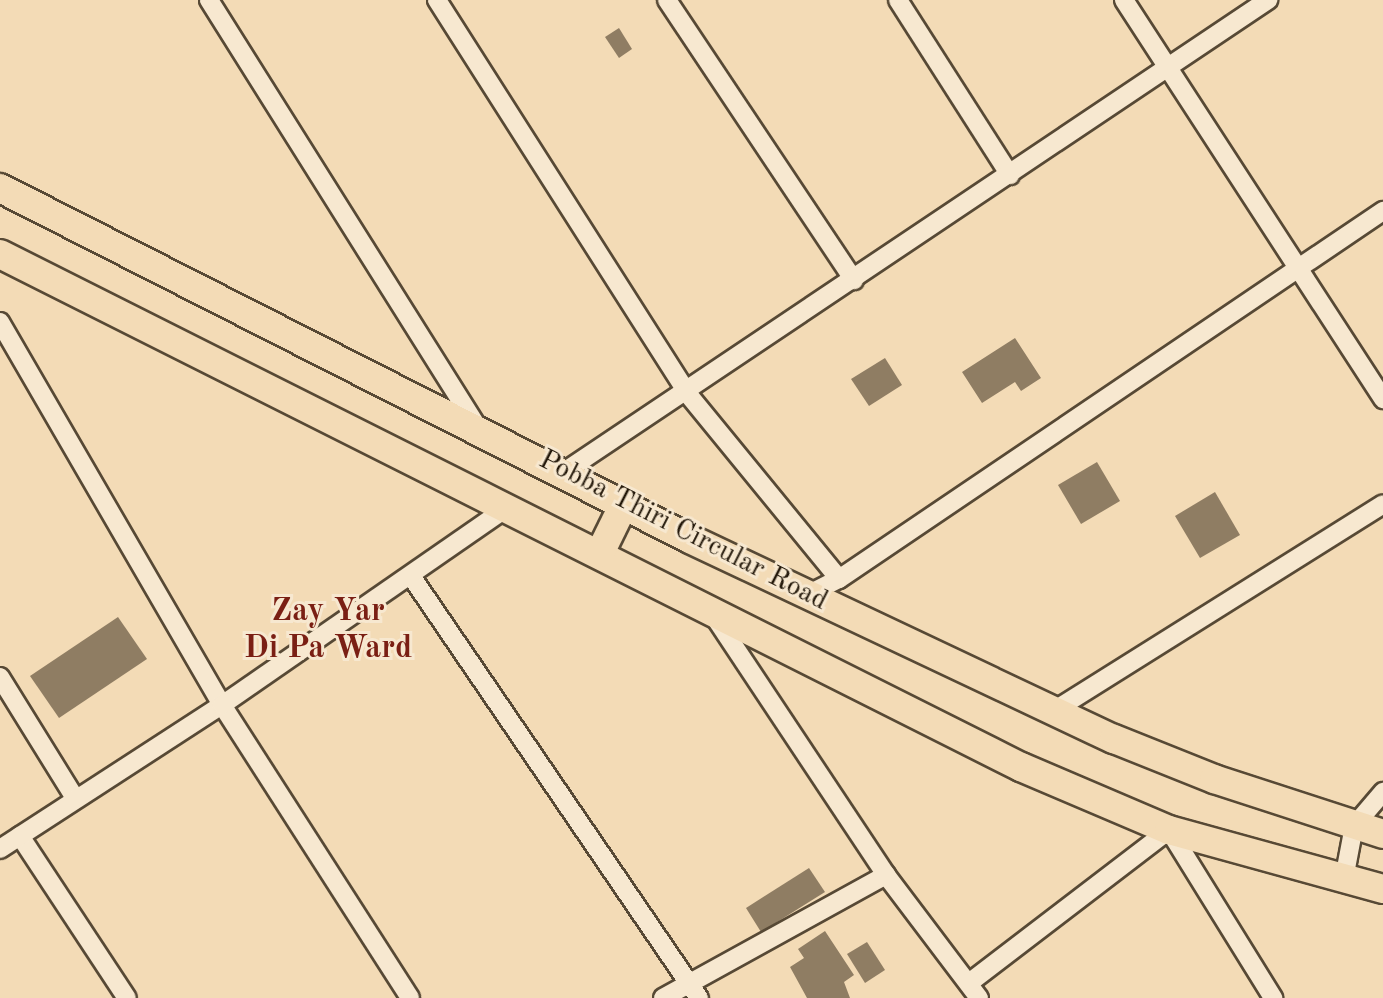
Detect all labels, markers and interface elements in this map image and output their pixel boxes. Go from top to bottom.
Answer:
street label: Pobba Thiri Circular Road [533,443,833,619]
district label: Zay Yar Di Pa Ward [244,594,412,669]

